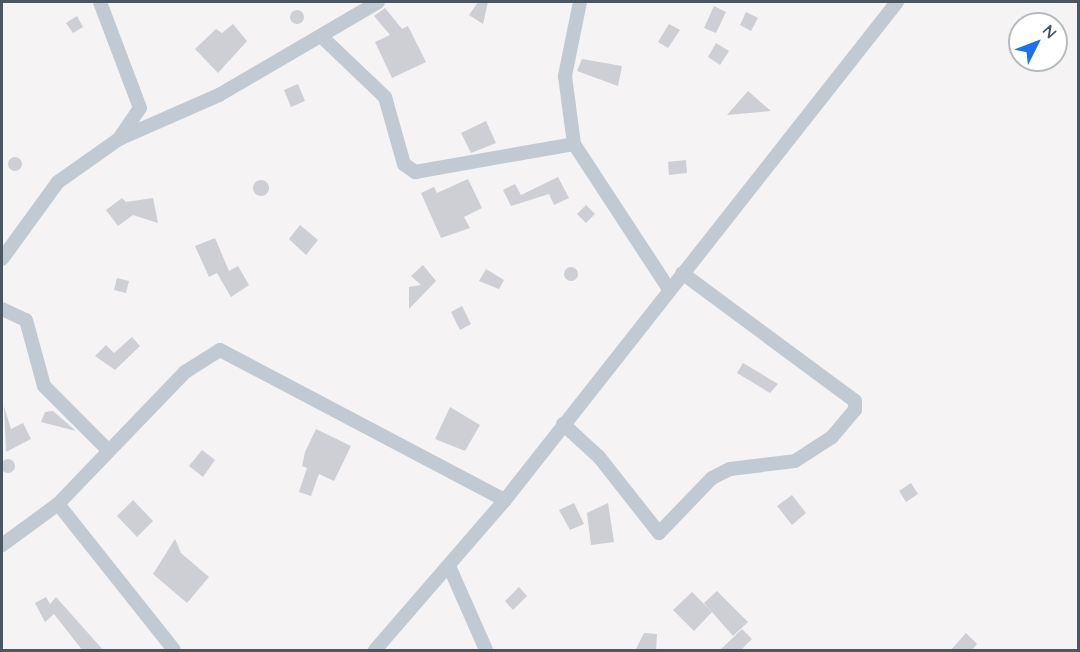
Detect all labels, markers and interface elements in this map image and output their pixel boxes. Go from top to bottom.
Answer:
north arrow [1008,12,1068,72]
text: N [1039,20,1061,42]

